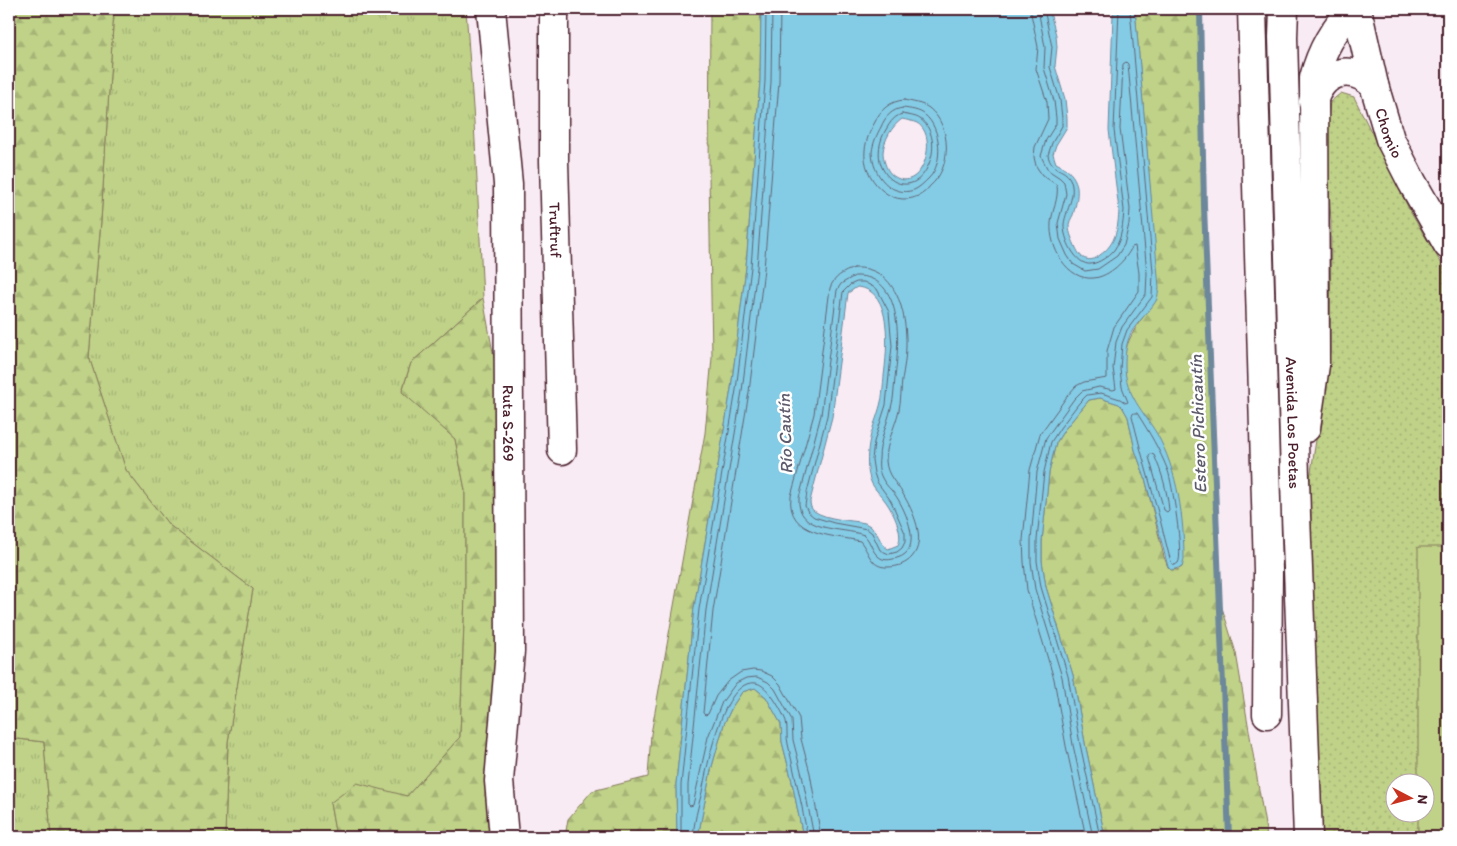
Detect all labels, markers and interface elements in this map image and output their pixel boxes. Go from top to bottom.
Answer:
street label: Chomio [1371,105,1407,161]
street label: Truftruf [545,202,566,259]
water label: Estero Pichicautín [1185,354,1211,494]
street label: Avenida Los Poetas [1282,357,1304,489]
street label: Ruta S-269 [499,385,518,462]
water label: Río Cautín [773,393,797,474]
north arrow [1384,774,1434,824]
text: N [1413,794,1431,805]

